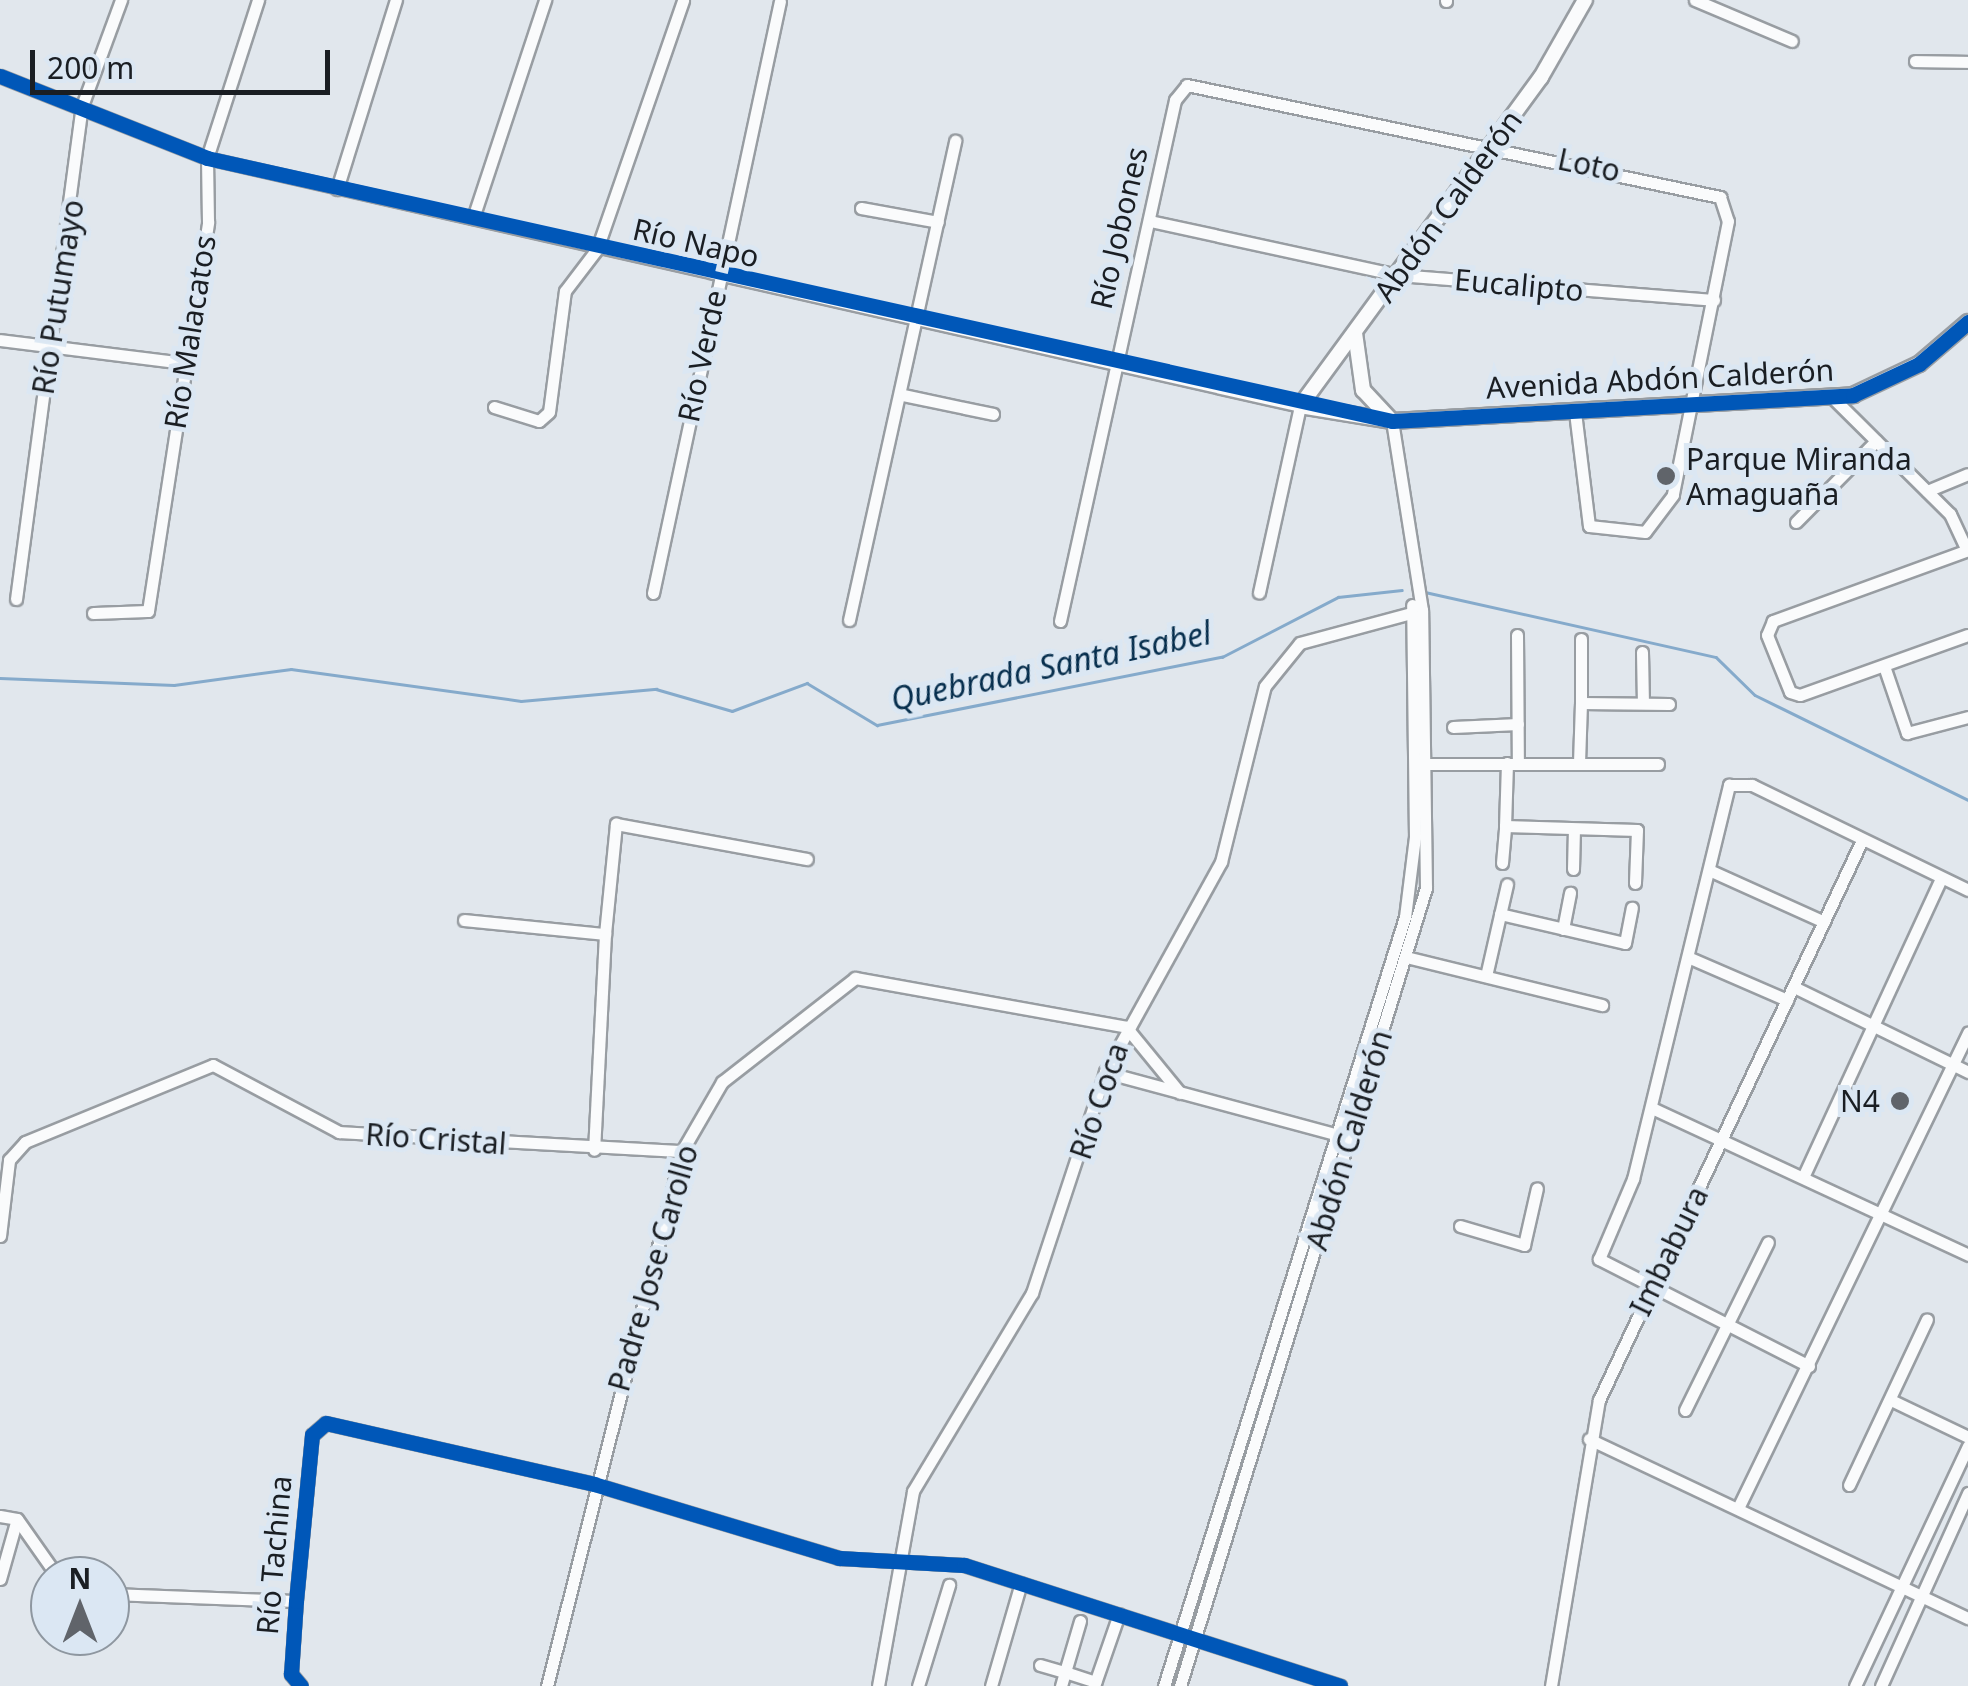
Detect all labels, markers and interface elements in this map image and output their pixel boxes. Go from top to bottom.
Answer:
scale bar [35,30,335,92]
text: 200 m [47,47,134,88]
street label: Abdón Calderón [1366,103,1530,309]
street label: Loto [1555,141,1623,189]
street label: Río Jobones [1083,144,1155,312]
street label: Río Putumayo [25,197,91,397]
street label: Río Napo [629,211,763,275]
street label: Río Malacatos [157,233,223,431]
street label: Eucalipto [1453,261,1585,309]
street label: Río Verde [670,287,734,425]
street label: Avenida Abdón Calderón [1485,352,1835,406]
place label: Parque Miranda Amaguaña [1686,441,1912,512]
marker: Parque Miranda Amaguaña [1655,465,1677,487]
water label: Quebrada Santa Isabel [887,613,1215,719]
street label: Abdón Calderón [1298,1026,1400,1254]
street label: Río Coca [1062,1038,1136,1164]
place label: N4 [1840,1083,1880,1119]
marker: N4 [1889,1090,1911,1112]
street label: Río Cristal [364,1116,508,1162]
street label: Padre Jose Carollo [601,1141,705,1395]
street label: Imbabura [1622,1181,1716,1321]
street label: Río Tachina [249,1474,299,1636]
north arrow [30,1556,130,1656]
text: N [69,1559,91,1597]

